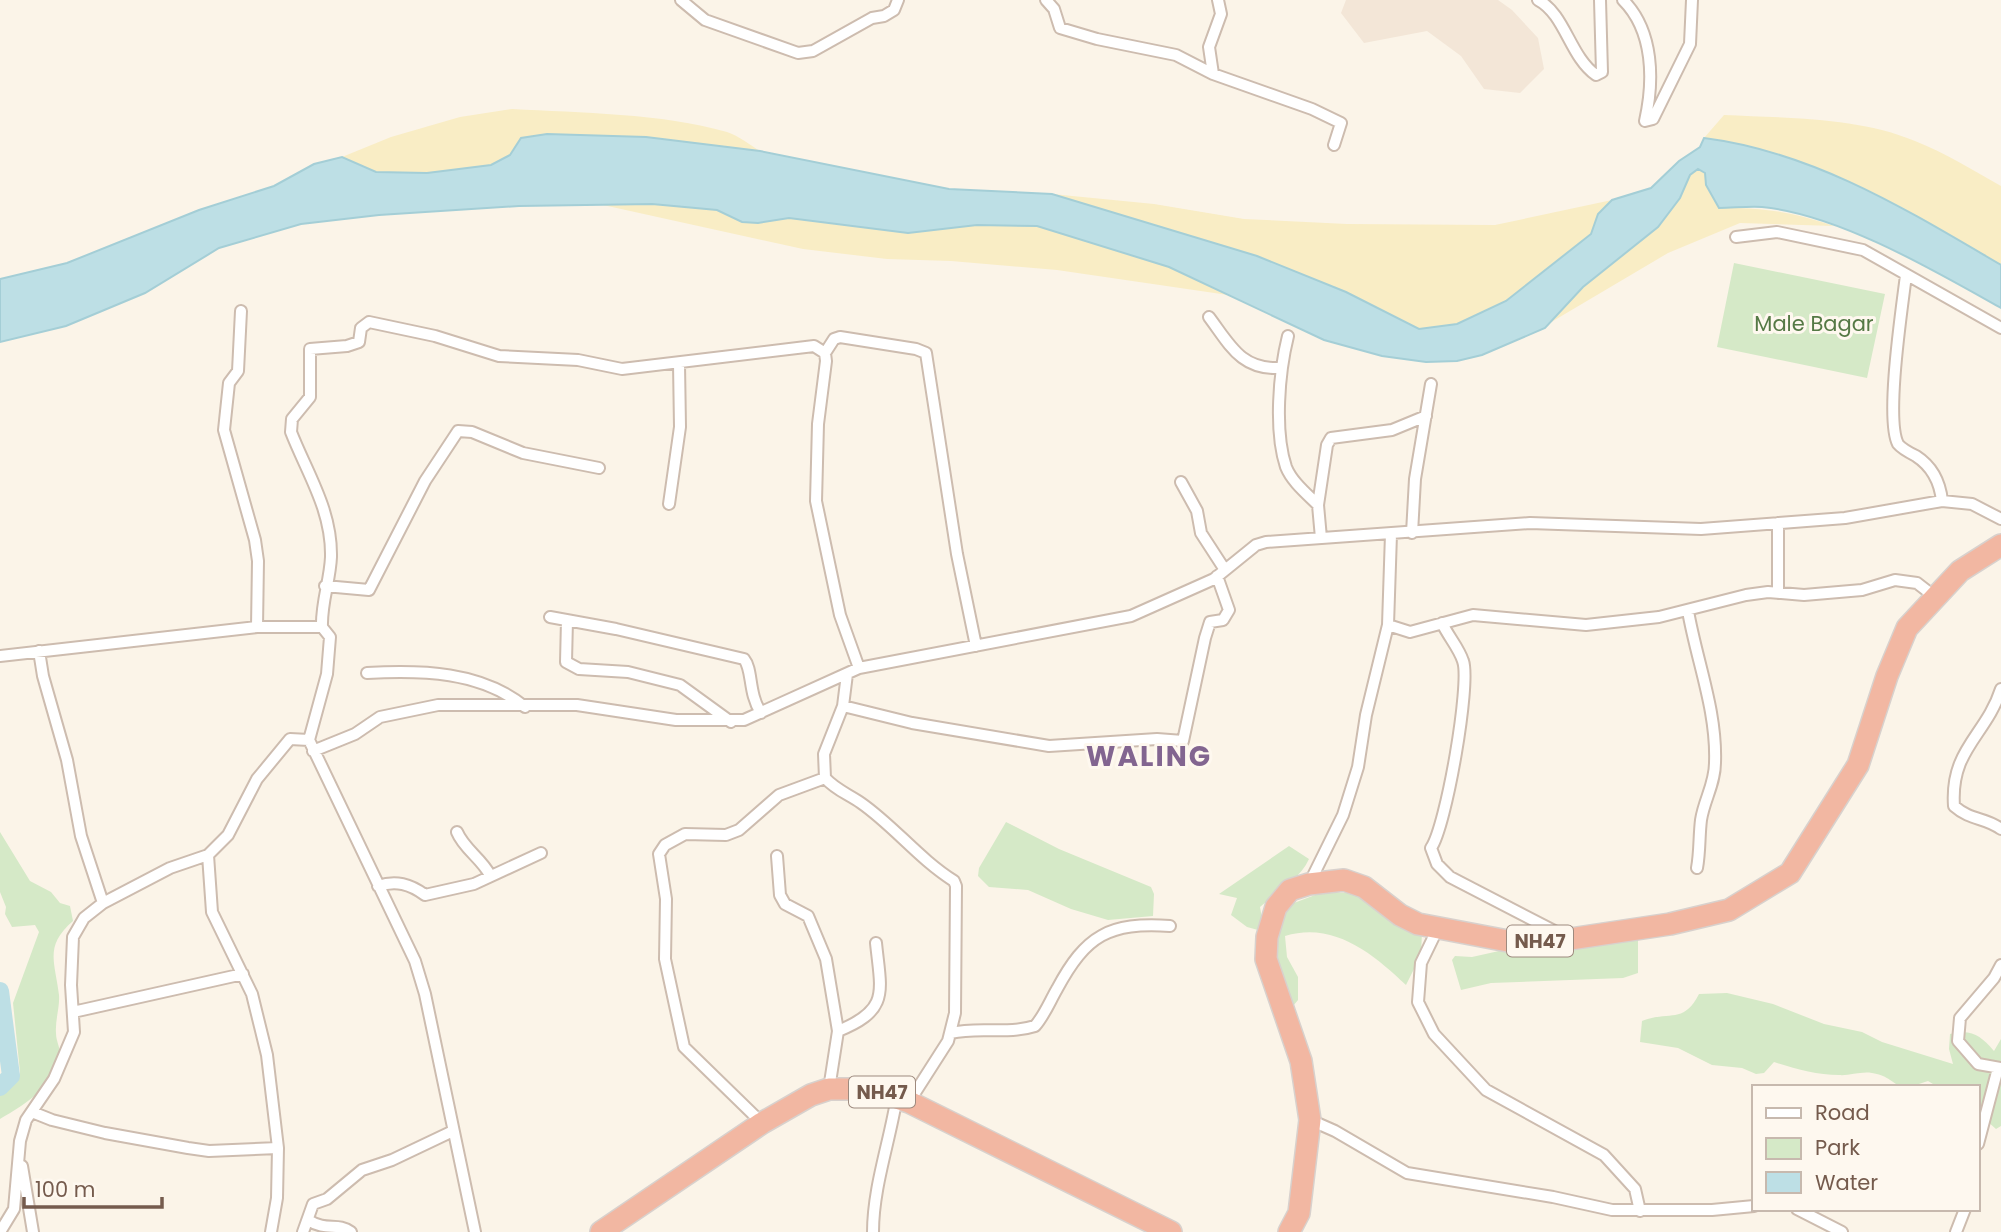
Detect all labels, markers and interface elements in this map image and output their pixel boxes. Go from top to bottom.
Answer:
park label: Male Bagar [1754,309,1874,338]
district label: WALING [1086,737,1212,776]
road number: NH47 [1507,925,1573,956]
road number: NH47 [849,1076,915,1108]
legend [1752,1085,1980,1211]
text: Road [1815,1098,1870,1127]
text: Park [1815,1133,1860,1162]
scale bar [24,1166,163,1210]
text: Water [1815,1168,1878,1197]
text: 100 m [35,1175,95,1204]

